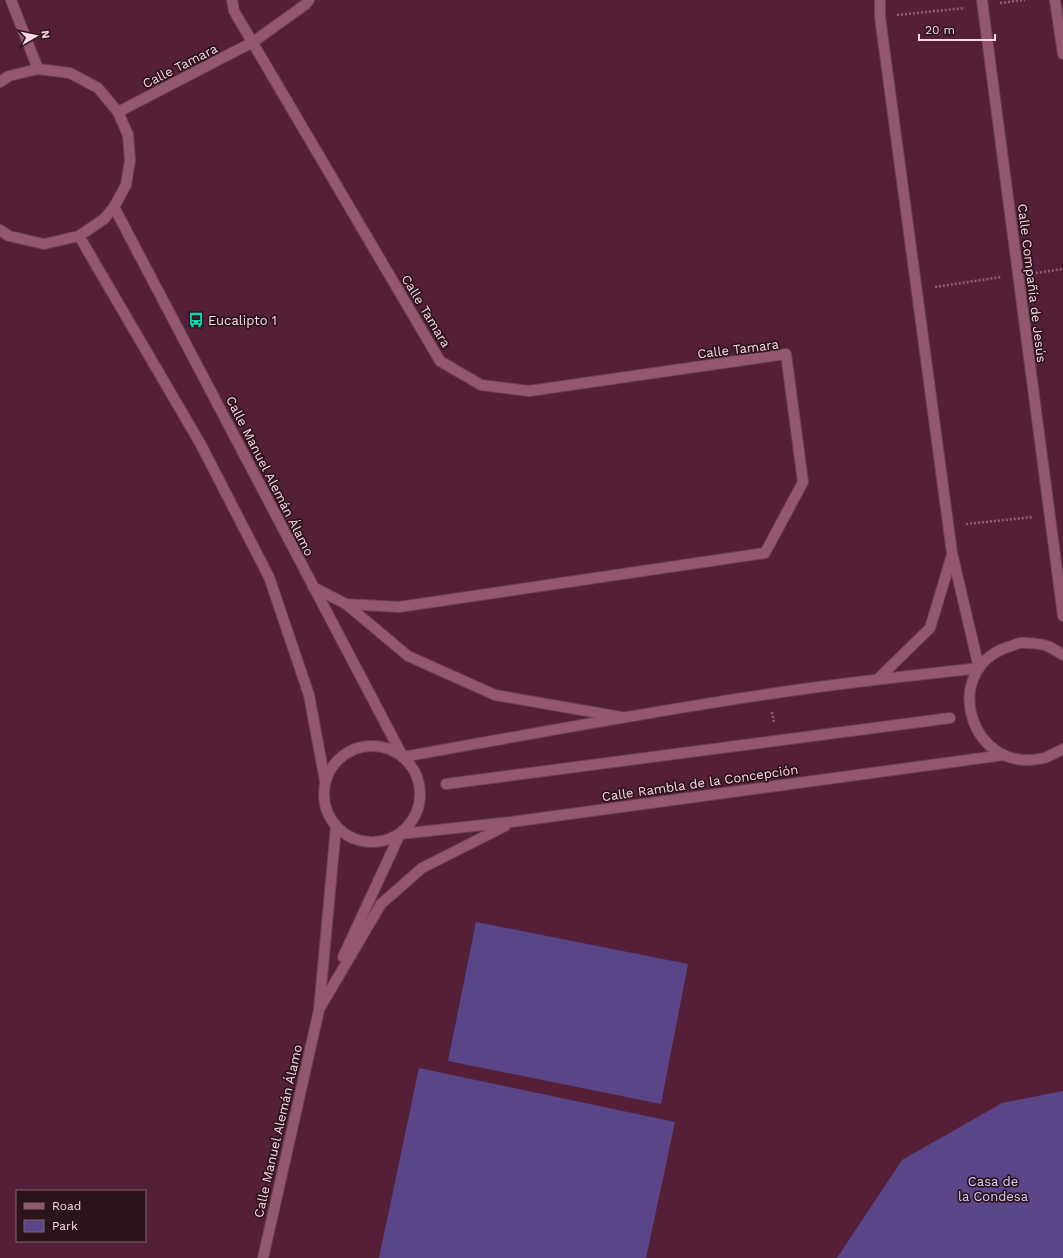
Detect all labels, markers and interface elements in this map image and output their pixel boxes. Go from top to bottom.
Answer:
north arrow [16,16,56,56]
scale bar [919,16,995,42]
text: 20 m [925,23,955,37]
text: N [38,29,52,40]
street label: Calle Tamara [140,40,220,91]
street label: Calle Compañía de Jesús [1015,203,1049,363]
street label: Calle Tamara [398,272,454,351]
bus stop icon: Eucalipto 1 [187,311,205,329]
place label: Eucalipto 1 [208,313,277,328]
street label: Calle Tamara [696,336,780,361]
street label: Calle Manuel Alemán Álamo [223,393,318,559]
street label: Calle Rambla de la Concepción [601,762,799,804]
street label: Calle Manuel Alemán Álamo [250,1042,305,1219]
park label: Casa de la Condesa [958,1174,1029,1204]
legend [16,1190,146,1242]
text: Road [52,1199,81,1213]
text: Park [52,1219,78,1233]

